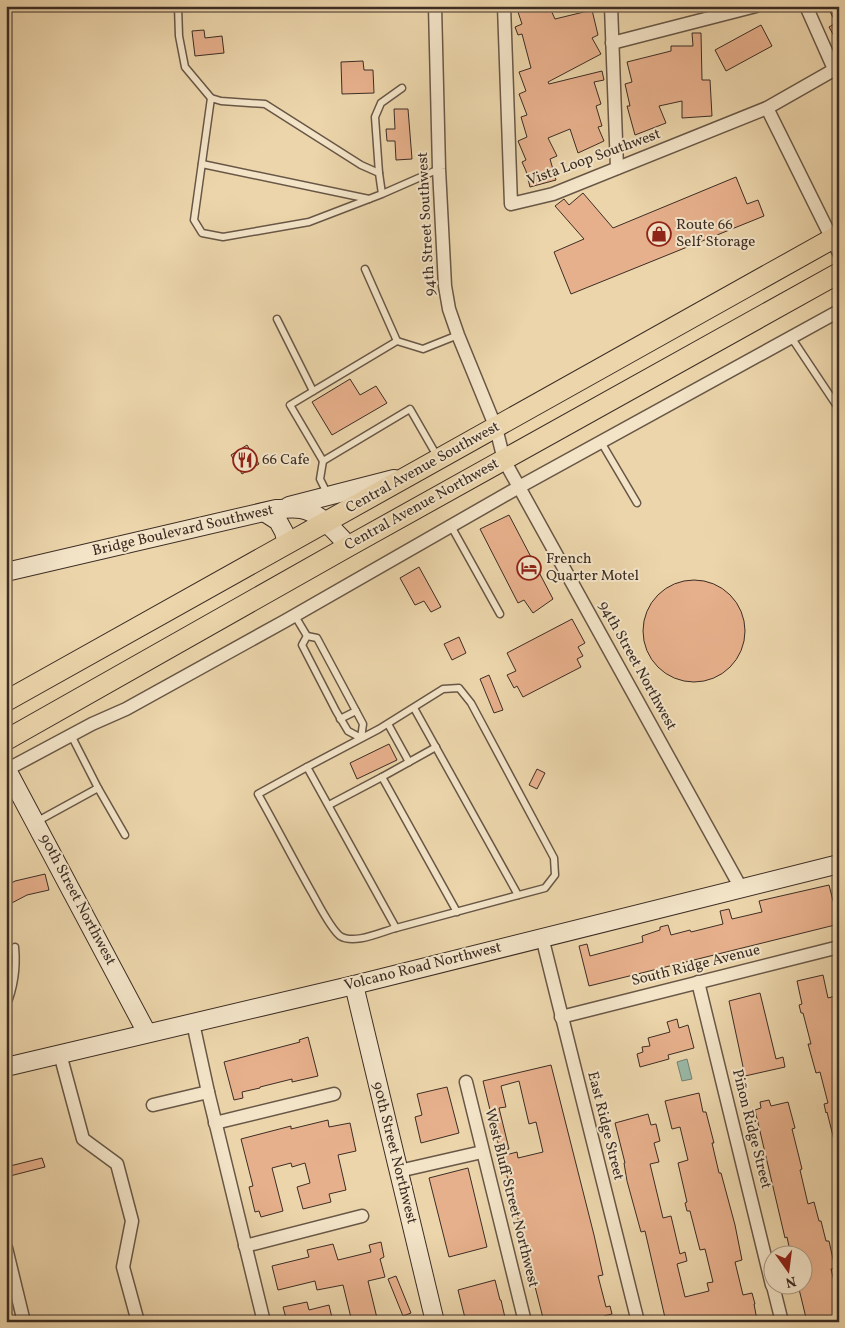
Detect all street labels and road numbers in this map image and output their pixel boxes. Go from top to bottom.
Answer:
street label: Vista Loop Southwest [524,124,664,192]
street label: 94th Street Southwest [413,151,441,297]
street label: Central Avenue Southwest [342,417,504,519]
street label: Central Avenue Northwest [341,454,503,556]
street label: Bridge Boulevard Southwest [90,500,276,562]
street label: 94th Street Northwest [593,597,681,735]
street label: 90th Street Northwest [33,831,121,969]
street label: Volcano Road Northwest [342,937,504,997]
street label: South Ridge Avenue [629,940,763,992]
street label: Piñon Ridge Street [726,1067,776,1191]
street label: East Ridge Street [581,1069,629,1183]
street label: 90th Street Northwest [366,1080,422,1226]
street label: West Bluff Street Northwest [479,1106,543,1290]

